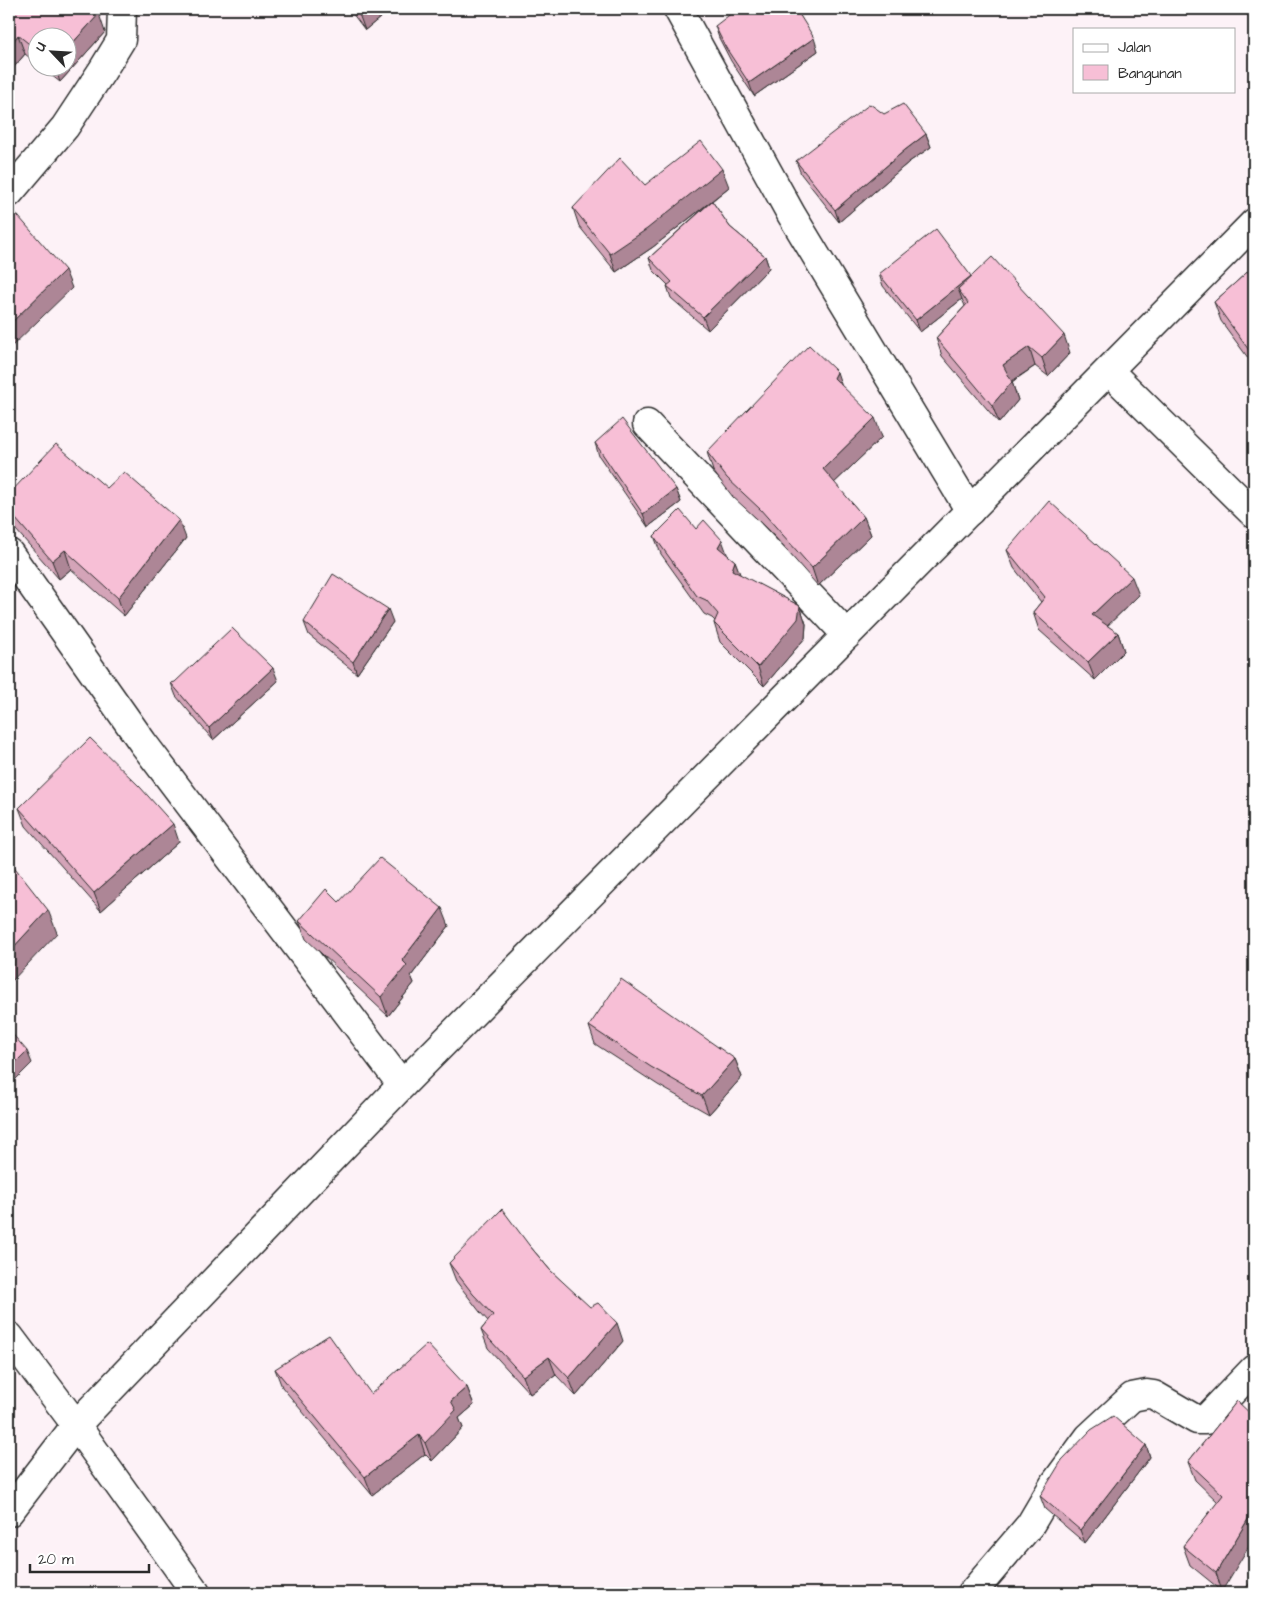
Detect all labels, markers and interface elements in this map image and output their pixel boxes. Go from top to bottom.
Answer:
north arrow [28,28,78,78]
legend [1073,28,1236,92]
text: Jalan [1118,37,1152,58]
text: U [30,39,52,55]
text: Bangunan [1118,63,1182,85]
scale bar [30,1542,149,1574]
text: 20 m [38,1549,74,1570]

